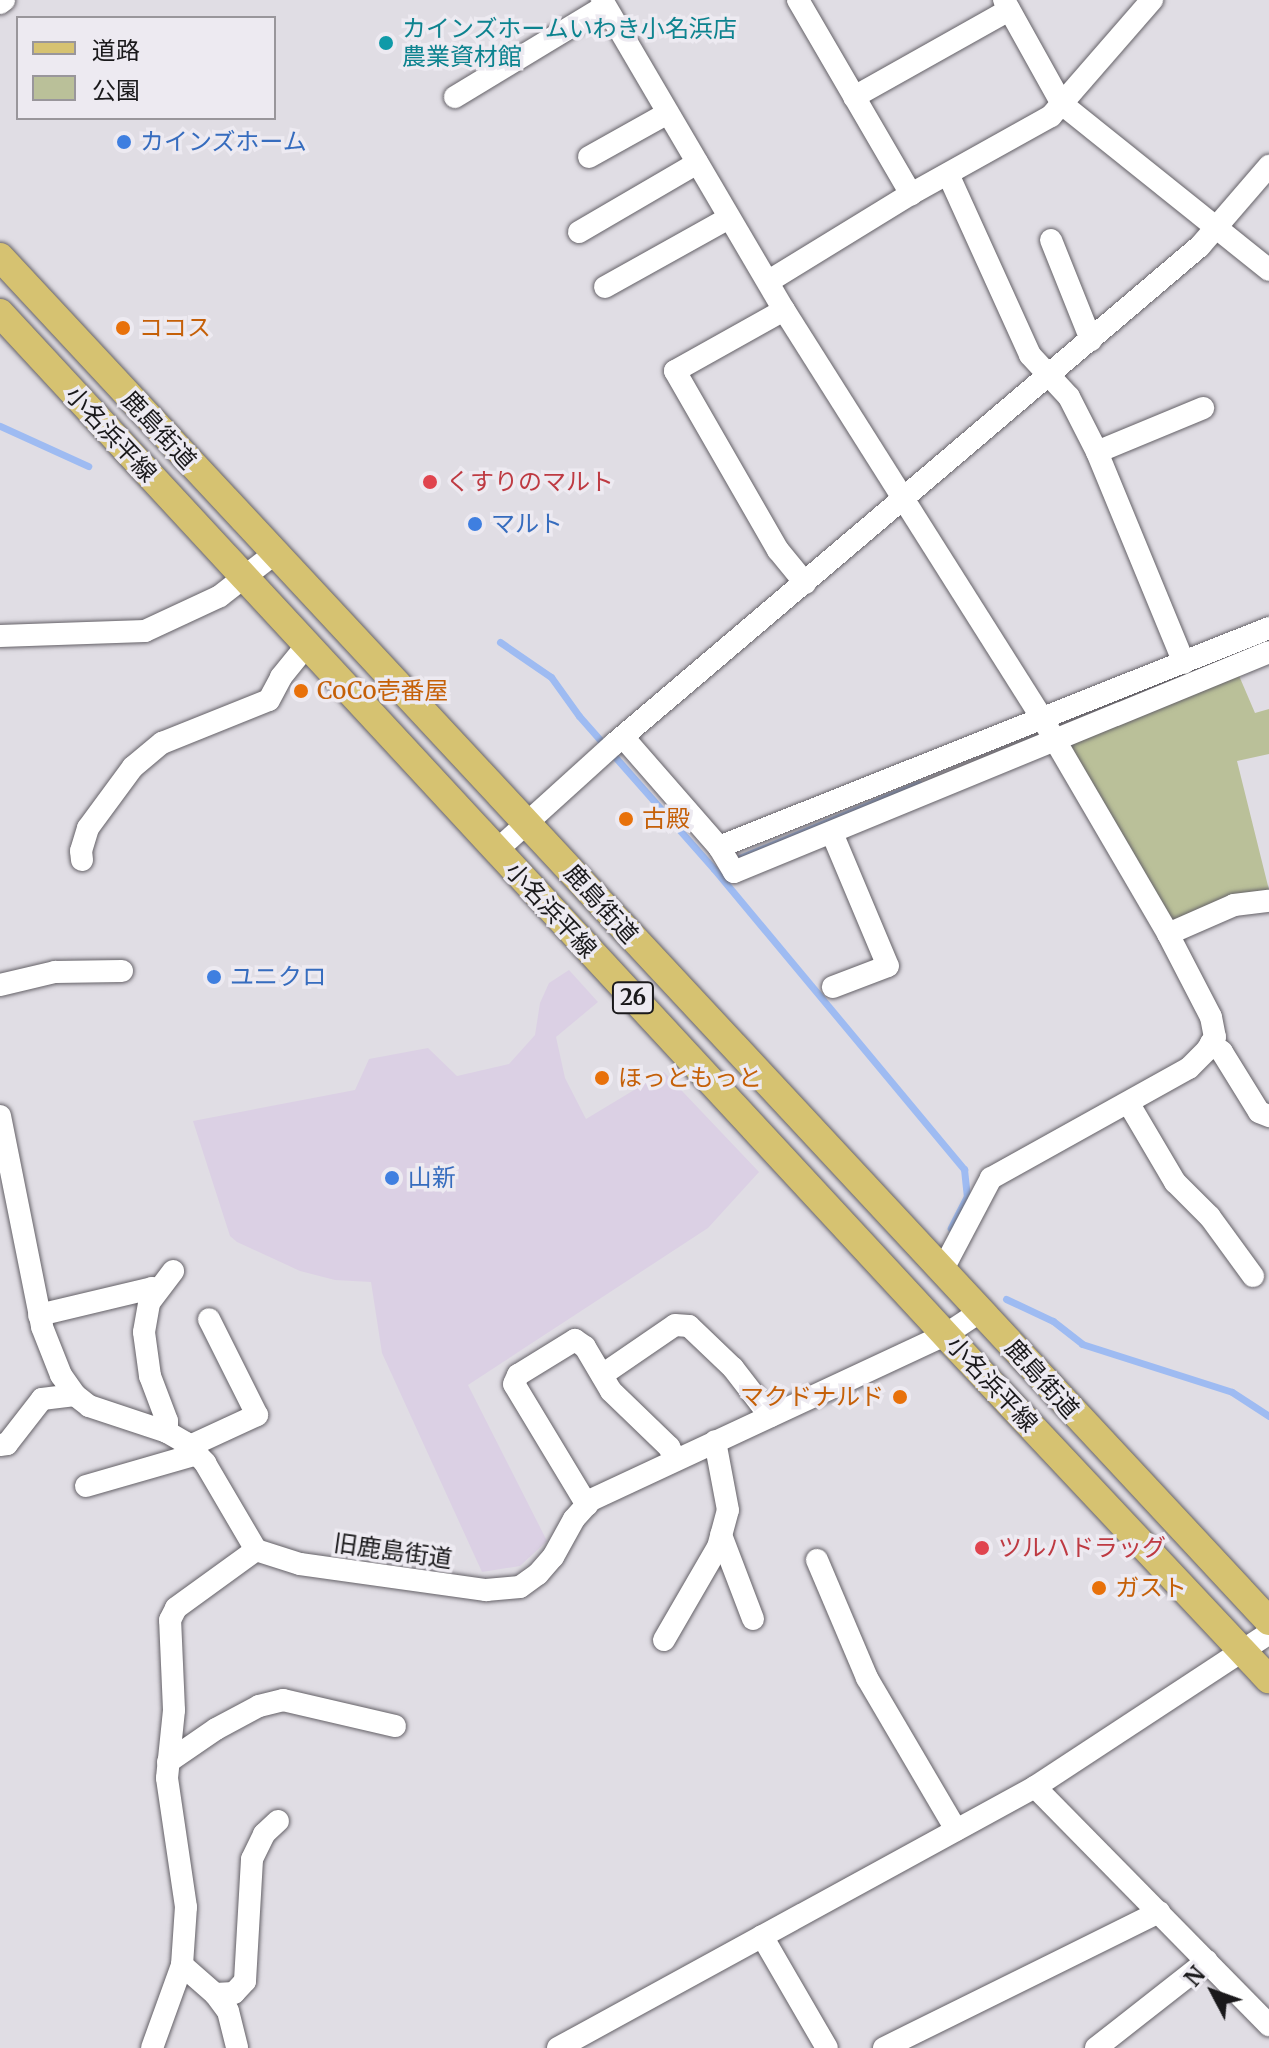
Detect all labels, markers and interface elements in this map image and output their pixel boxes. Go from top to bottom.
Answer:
place label: カインズホームいわき小名浜店 農業資材館 [402,15,738,71]
legend [16,16,276,120]
marker: カインズホームいわき小名浜店 農業資材館 [377,34,395,52]
text: 道路 [92,35,140,66]
text: 公園 [92,75,140,106]
place label: カインズホーム [140,128,308,156]
marker: カインズホーム [115,133,133,151]
place label: ココス [139,314,211,342]
marker: ココス [114,319,132,337]
street label: 小名浜平線 [60,380,162,488]
street label: 鹿島街道 [116,385,202,475]
place label: くすりのマルト [446,468,614,496]
marker: くすりのマルト [421,473,439,491]
place label: マルト [491,510,563,538]
marker: マルト [466,515,484,533]
place label: CoCo壱番屋 [317,677,448,705]
marker: CoCo壱番屋 [292,682,310,700]
place label: 古殿 [642,805,690,833]
marker: 古殿 [617,810,635,828]
street label: 小名浜平線 [500,856,602,964]
street label: 鹿島街道 [558,859,644,949]
place label: ユニクロ [230,963,326,991]
marker: ユニクロ [205,968,223,986]
road number: 26 [611,980,655,1016]
place label: ほっともっと [618,1064,762,1092]
marker: ほっともっと [593,1069,611,1087]
place label: 山新 [408,1164,456,1192]
marker: 山新 [383,1169,401,1187]
street label: 小名浜平線 [941,1330,1043,1438]
street label: 鹿島街道 [999,1334,1085,1424]
place label: マクドナルド [740,1383,884,1411]
marker: マクドナルド [891,1388,909,1406]
street label: 旧鹿島街道 [332,1528,454,1574]
place label: ツルハドラッグ [998,1534,1166,1562]
marker: ツルハドラッグ [973,1539,991,1557]
place label: ガスト [1115,1574,1187,1602]
marker: ガスト [1090,1579,1108,1597]
north arrow [1173,1952,1253,2032]
text: N [1179,1961,1211,1992]

